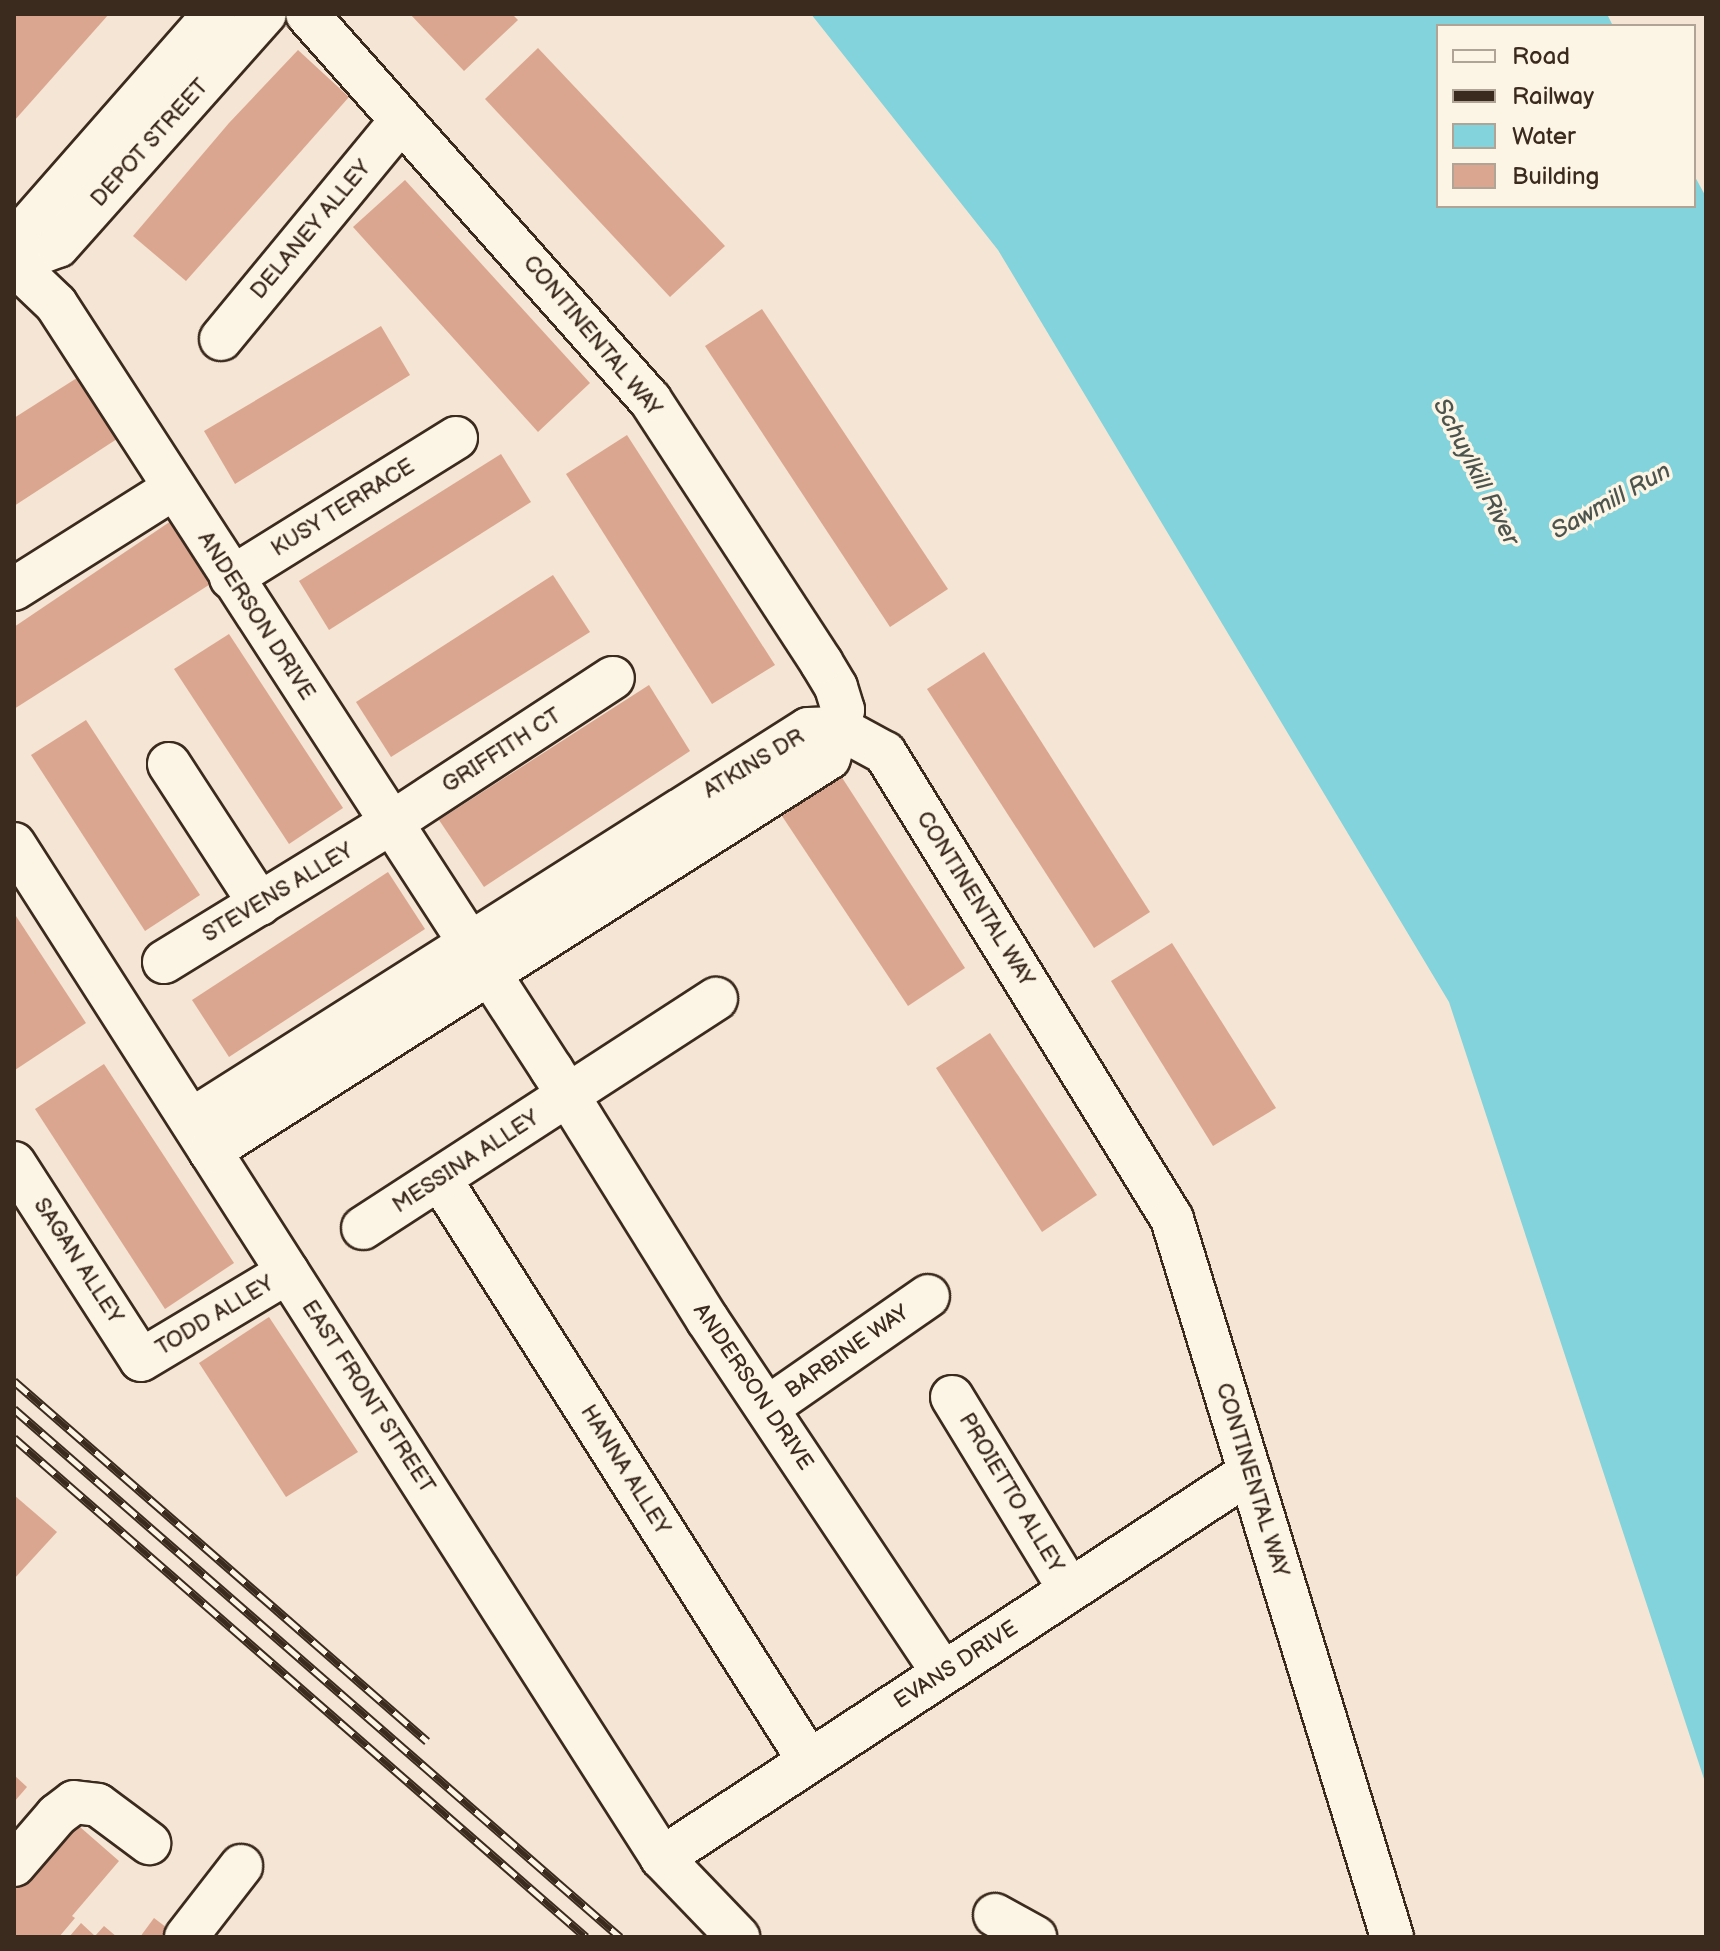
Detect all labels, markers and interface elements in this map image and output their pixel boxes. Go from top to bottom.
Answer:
legend [1436,24,1696,208]
text: Road [1512,42,1570,71]
street label: DEPOT STREET [86,74,214,212]
text: Railway [1512,82,1594,111]
text: Water [1512,122,1576,151]
street label: DELANEY ALLEY [245,155,377,305]
text: Building [1512,162,1599,191]
street label: CONTINENTAL WAY [517,250,667,422]
water label: Schuylkill River [1427,394,1525,550]
street label: KUSY TERRACE [266,453,420,563]
water label: Sawmill Run [1546,456,1676,546]
street label: ANDERSON DRIVE [192,527,320,705]
street label: GRIFFITH CT [438,703,566,799]
street label: ATKINS DR [699,724,809,804]
street label: CONTINENTAL WAY [910,806,1040,992]
street label: STEVENS ALLEY [198,838,358,948]
street label: MESSINA ALLEY [388,1105,544,1219]
street label: SAGAN ALLEY [28,1193,128,1329]
street label: TODD ALLEY [151,1271,279,1361]
street label: EAST FRONT STREET [296,1295,440,1499]
street label: ANDERSON DRIVE [687,1299,819,1475]
street label: BARBINE WAY [780,1299,914,1405]
street label: CONTINENTAL WAY [1210,1379,1294,1581]
street label: HANNA ALLEY [575,1400,675,1540]
street label: PROIETTO ALLEY [953,1408,1069,1578]
street label: EVANS DRIVE [889,1615,1023,1715]

